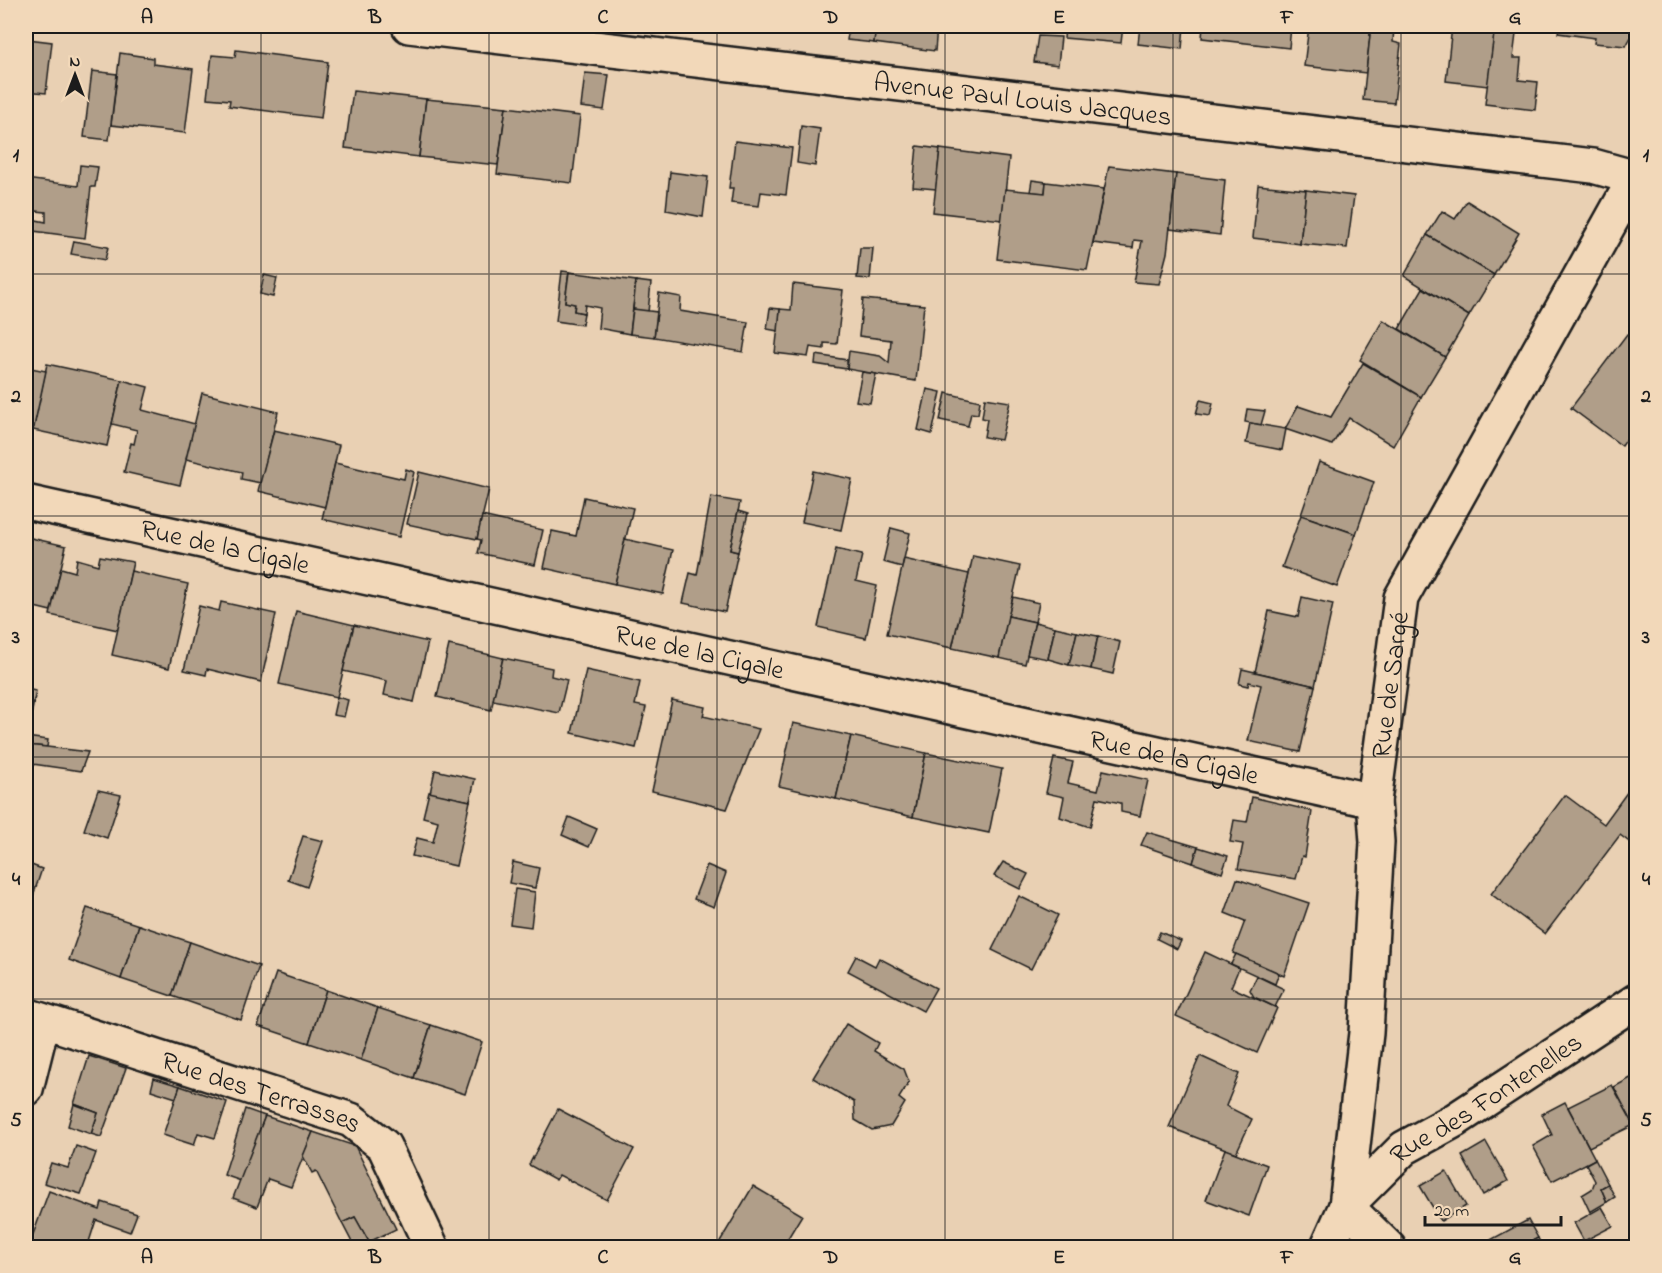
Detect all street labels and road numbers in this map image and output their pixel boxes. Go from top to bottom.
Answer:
street label: Avenue Paul Louis Jacques [871,64,1174,138]
street label: Rue de la Cigale [136,511,314,586]
street label: Rue de Sargé [1363,608,1421,761]
street label: Rue de la Cigale [611,616,788,692]
street label: Rue de la Cigale [1085,721,1263,797]
street label: Rue des Fontenelles [1382,1024,1591,1174]
street label: Rue des Terrasses [156,1043,370,1144]

